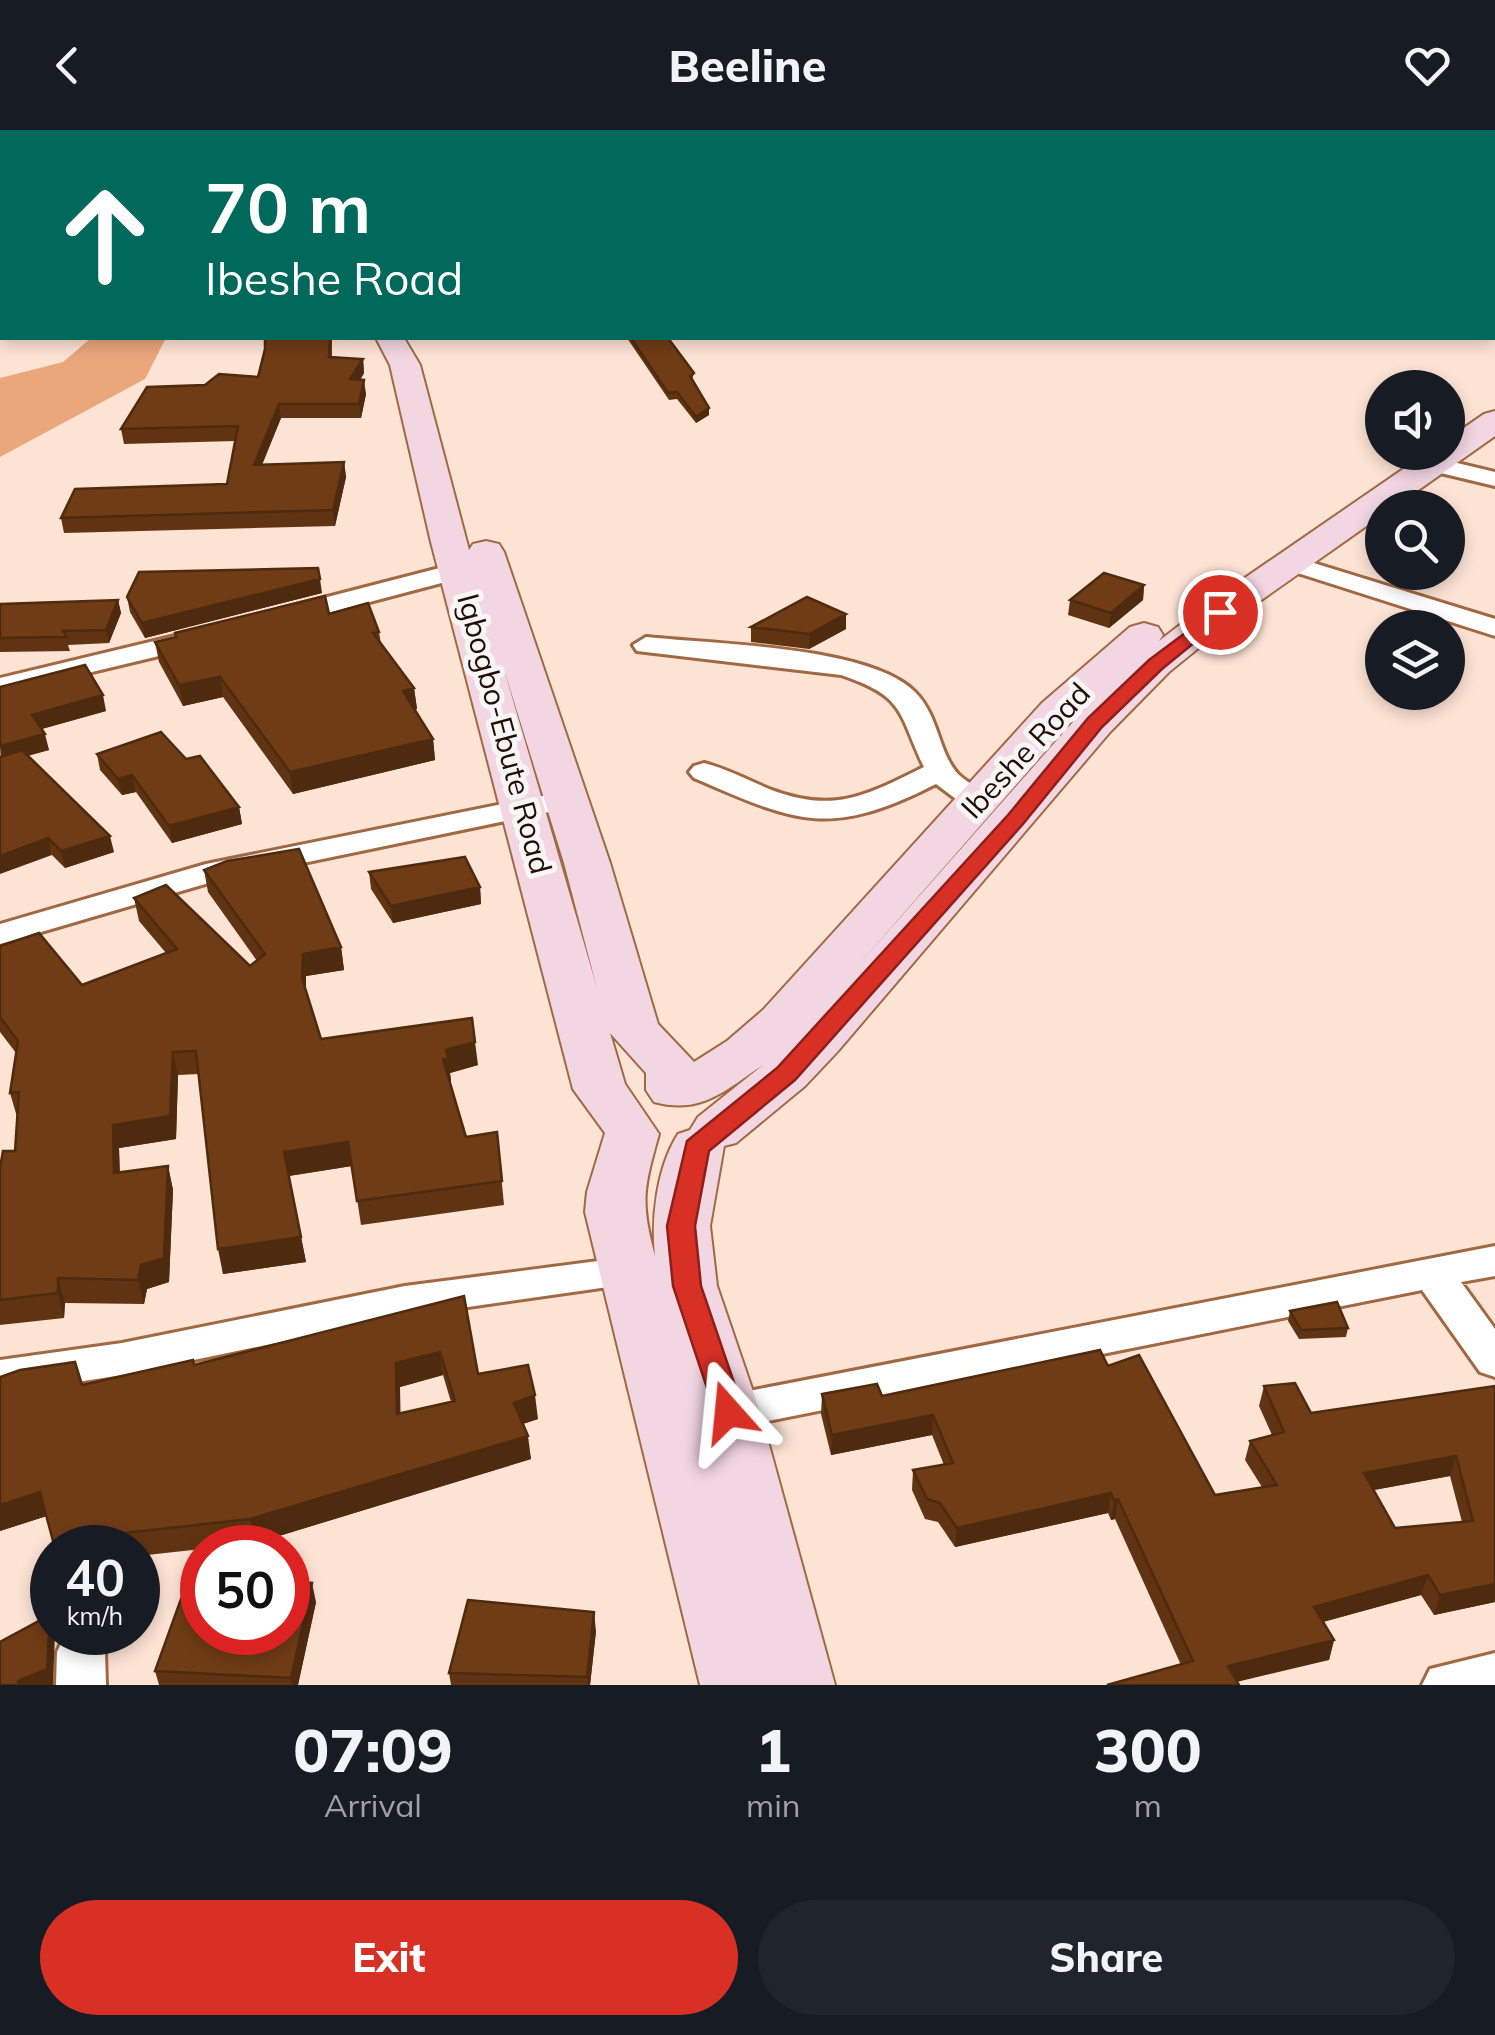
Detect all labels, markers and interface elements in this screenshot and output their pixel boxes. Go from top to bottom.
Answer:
text: Beeline [669,37,826,93]
icon: back [40,38,95,93]
icon: heart [1400,38,1455,93]
text: 70 m [205,163,371,251]
icon: ahead [40,170,170,300]
text: Ibeshe Road [205,250,463,306]
map controls [1365,370,1465,710]
button: sound [1365,370,1465,470]
button: search [1365,490,1465,590]
pin [1178,570,1263,655]
icon: arrive [1193,585,1248,640]
street label: Igbogbo-Ebute Road [449,589,561,878]
button: layers [1365,610,1465,710]
street label: Ibeshe Road [953,674,1098,826]
position arrow [676,1360,780,1464]
speed limit sign: 50 [180,1525,310,1655]
text: 40 [65,1546,125,1609]
text: km/h [67,1600,123,1631]
text: 07:09 [293,1712,453,1787]
text: 1 [755,1712,791,1787]
text: 300 [1094,1712,1202,1787]
text: Arrival [324,1785,422,1825]
text: min [746,1785,801,1825]
text: m [1134,1785,1162,1825]
button: Exit [40,1900,738,2015]
button: Share [758,1900,1455,2015]

